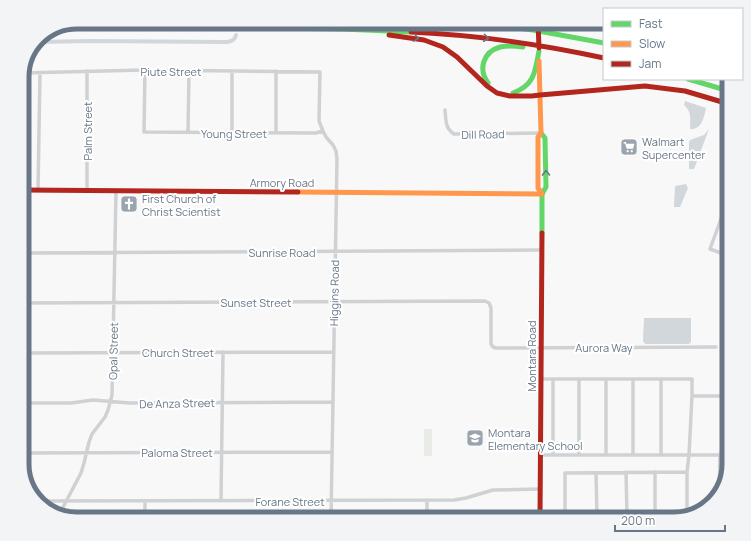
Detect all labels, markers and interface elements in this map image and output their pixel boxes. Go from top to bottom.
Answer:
legend [603,8,743,80]
text: Fast [639,15,663,32]
one-way arrow [412,33,419,42]
one-way arrow [483,33,489,42]
text: Slow [639,35,665,52]
text: Jam [639,55,661,72]
street label: Piute Street [141,64,201,79]
street label: Palm Street [80,102,95,160]
street label: Young Street [201,126,267,141]
street label: Dill Road [461,126,505,142]
place label: Walmart Supercenter [642,134,705,162]
supermarket icon: Walmart Supercenter [619,137,639,157]
one-way arrow [541,170,550,176]
street label: Armory Road [250,175,314,190]
place label: First Church of Christ Scientist [142,191,221,219]
church icon: First Church of Christ Scientist [119,194,139,214]
street label: Sunrise Road [249,245,315,260]
street label: Higgins Road [326,260,342,326]
street label: Sunset Street [221,295,291,310]
street label: Montara Road [524,321,539,391]
street label: Opal Street [105,322,121,380]
street label: Aurora Way [575,340,633,355]
street label: Church Street [142,345,214,360]
street label: De Anza Street [139,395,215,411]
place label: Montara Elementary School [488,425,583,453]
school or university icon: Montara Elementary School [465,428,485,448]
street label: Paloma Street [141,445,213,460]
street label: Forane Street [255,494,325,509]
scale bar [615,507,725,533]
text: 200 m [621,512,655,529]

